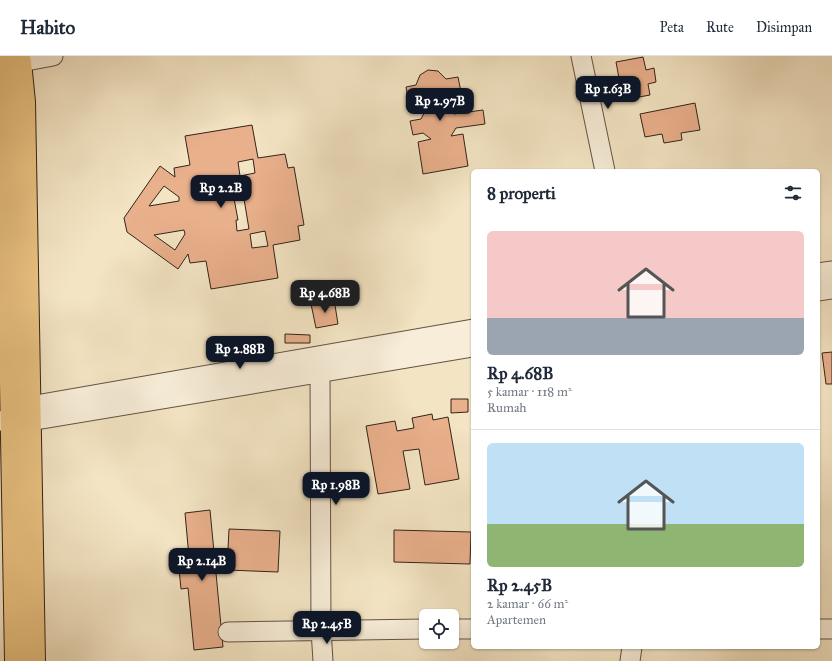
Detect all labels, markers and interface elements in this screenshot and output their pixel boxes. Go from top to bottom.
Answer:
text: Habito [20,16,75,39]
text: Peta [660,19,684,36]
text: Rute [706,19,734,36]
text: Disimpan [756,19,812,36]
pin: Rp 1.63B [567,76,649,110]
text: Rp 1.63B [585,81,631,97]
pin: Rp 2.97B [399,88,481,122]
text: Rp 2.97B [415,93,465,109]
pin: Rp 2.2B [184,175,258,209]
text: Rp 2.2B [200,180,242,196]
icon: filters [782,182,804,204]
text: 8 properti [487,183,556,204]
icon: home [610,257,682,329]
pin: Rp 4.68B [284,280,366,314]
text: Rp 4.68B [300,285,350,301]
pin: Rp 2.88B [199,336,281,370]
text: Rp 2.88B [215,341,265,357]
text: Rp 4.68B [487,363,554,384]
text: 5 kamar · 118 m² [487,384,572,400]
text: Rumah [487,400,527,416]
icon: home [610,469,682,541]
pin: Rp 1.98B [295,472,377,506]
text: Rp 1.98B [312,477,360,493]
pin: Rp 2.14B [161,548,243,582]
text: Rp 2.14B [178,553,226,569]
text: Rp 2.45B [487,575,552,596]
text: 2 kamar · 66 m² [487,596,568,612]
map controls [419,609,459,649]
button: locate [419,609,459,649]
pin: Rp 2.45B [286,611,368,645]
text: Apartemen [487,612,546,628]
text: Rp 2.45B [302,616,352,632]

